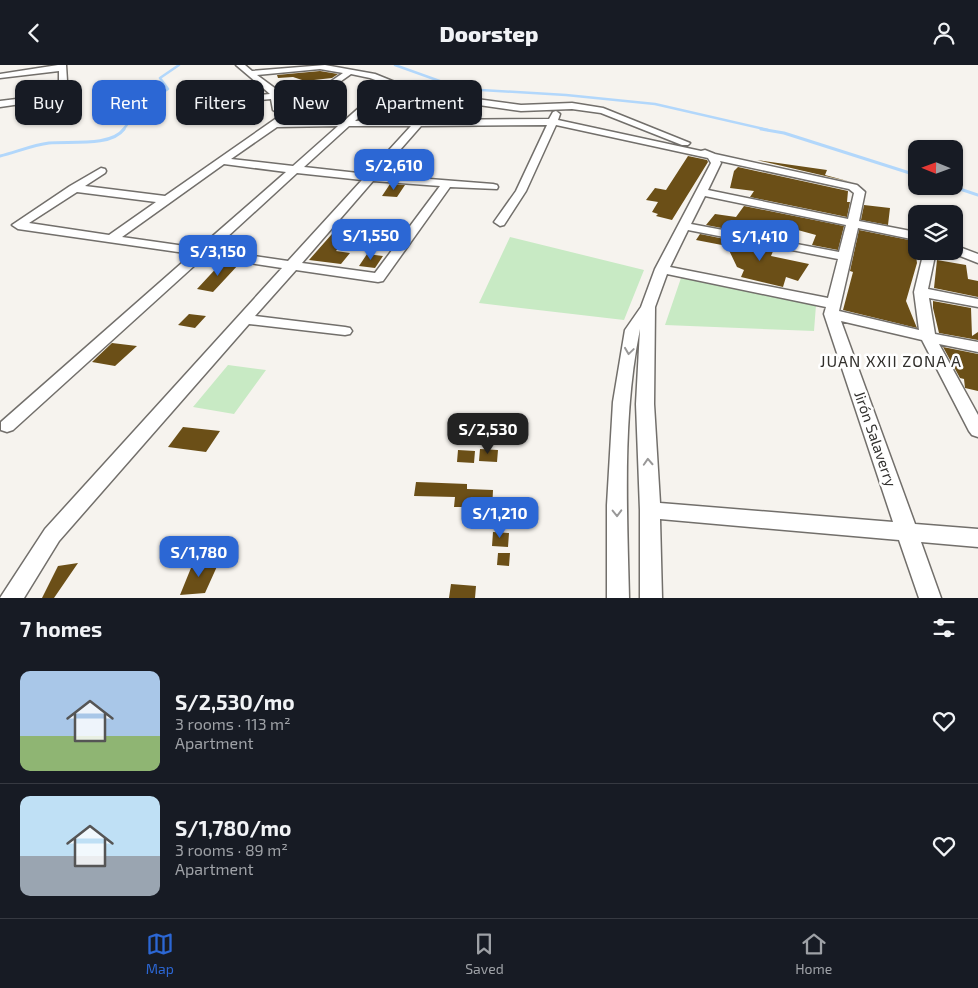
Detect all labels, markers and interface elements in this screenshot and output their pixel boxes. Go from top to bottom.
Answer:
icon: back [20,19,48,47]
icon: person [930,19,958,47]
text: Doorstep [440,20,538,46]
chip: Buy [15,80,82,125]
chip: Rent [92,80,166,125]
chip: Filters [176,80,264,125]
chip: New [274,80,347,125]
chip: Apartment [357,80,482,125]
north arrow [908,140,962,195]
map controls [908,140,963,260]
pin: S/2,610 [348,149,440,191]
text: S/2,610 [365,155,423,174]
button: layers [908,205,963,260]
pin: S/1,550 [325,219,417,261]
pin: S/1,410 [714,219,806,262]
text: S/1,550 [343,225,399,244]
text: S/1,410 [732,226,788,245]
pin: S/3,150 [172,235,264,277]
text: S/3,150 [190,241,246,260]
one-way arrow [625,346,635,355]
district label: JUAN XXII ZONA A [820,351,962,370]
street label: Jirón Salaverry [851,388,901,489]
pin: S/2,530 [442,413,534,455]
text: S/2,530 [458,419,518,438]
one-way arrow [643,458,653,466]
pin: S/1,210 [454,497,546,539]
text: S/1,210 [472,503,528,522]
one-way arrow [612,509,622,517]
pin: S/1,780 [153,535,245,578]
text: S/1,780 [171,542,227,561]
icon: filters [930,614,958,642]
text: 7 homes [20,616,102,641]
text: S/2,530/mo [175,689,295,714]
icon: home [60,691,120,751]
icon: heart [930,707,958,735]
text: 3 rooms · 113 m² [175,714,291,733]
text: Apartment [175,733,254,752]
text: S/1,780/mo [175,815,291,840]
icon: home [60,816,120,876]
icon: heart [930,832,958,860]
text: 3 rooms · 89 m² [175,840,288,859]
text: Apartment [175,859,254,878]
tab: Map [146,930,174,977]
tab: Saved [465,930,504,977]
tab: Home [795,930,832,977]

